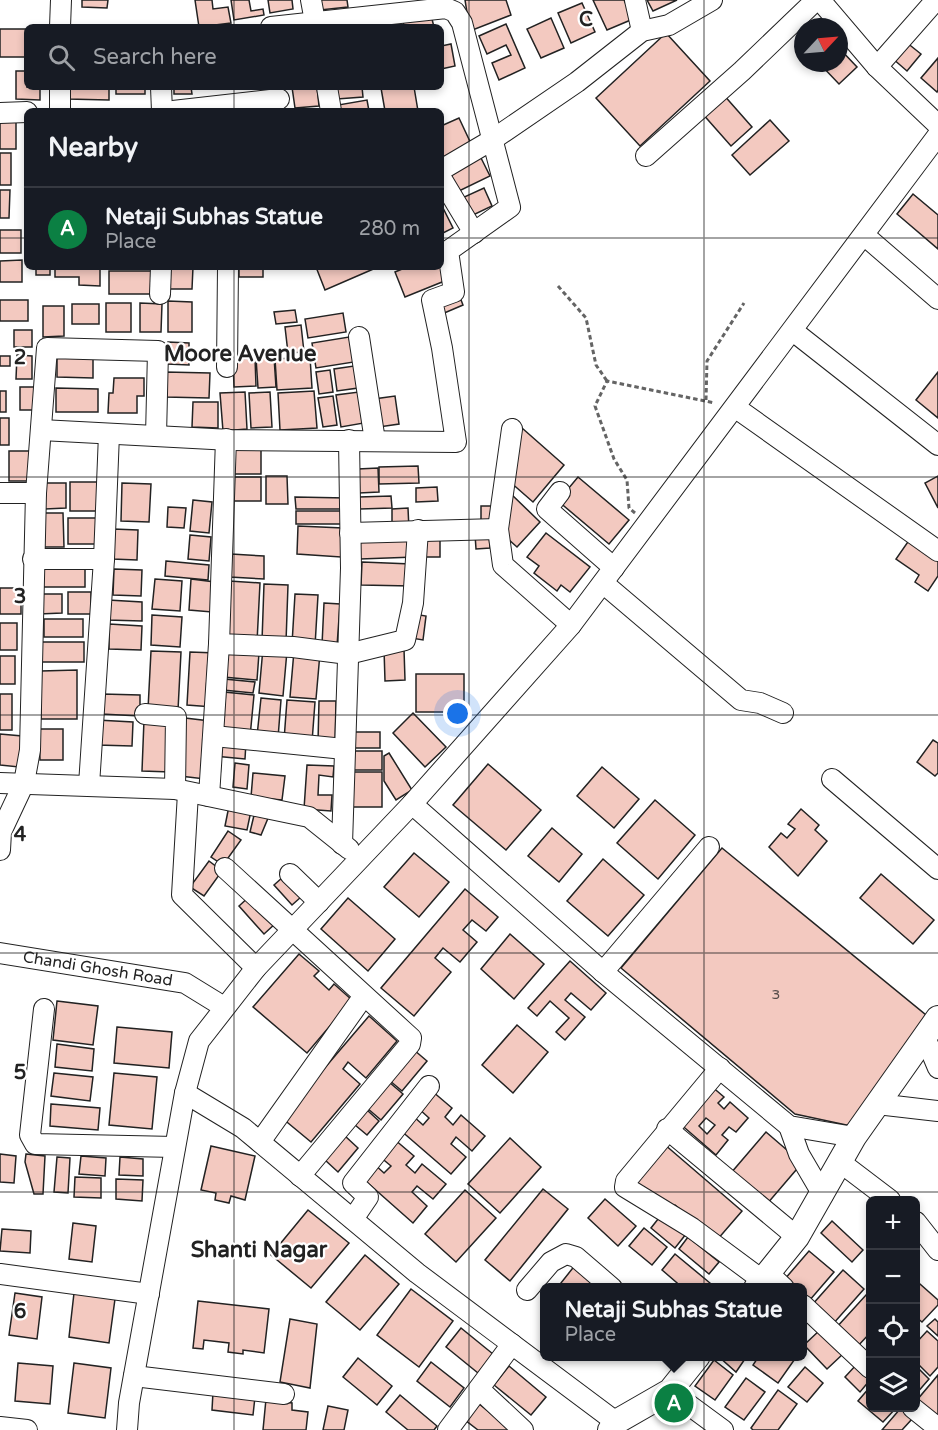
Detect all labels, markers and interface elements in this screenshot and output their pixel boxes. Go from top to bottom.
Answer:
text: C [579,8,593,32]
north arrow [794,18,848,72]
search box [24,24,444,90]
icon: search [45,41,78,74]
text: Search here [93,44,217,70]
text: Nearby [48,132,138,163]
text: Netaji Subhas Statue [105,204,323,230]
text: A [60,217,75,241]
text: 280 m [359,217,420,241]
text: Place [105,230,156,254]
district label: Moore Avenue [164,341,316,367]
text: 2 [14,346,26,370]
text: 3 [14,585,26,609]
your location [443,699,472,728]
text: 4 [14,823,27,847]
street label: Chandi Ghosh Road [21,947,174,991]
house number: 3 [772,986,780,1003]
text: 5 [14,1061,26,1085]
map controls [866,1196,920,1412]
button: + [866,1196,920,1250]
district label: Shanti Nagar [191,1237,328,1263]
button: − [866,1250,920,1304]
popup [540,1283,807,1361]
text: Netaji Subhas Statue [565,1297,782,1323]
text: 6 [14,1300,26,1324]
button: locate [866,1304,920,1358]
text: Place [565,1323,616,1347]
button: layers [866,1358,920,1412]
pin: A [654,1380,694,1426]

